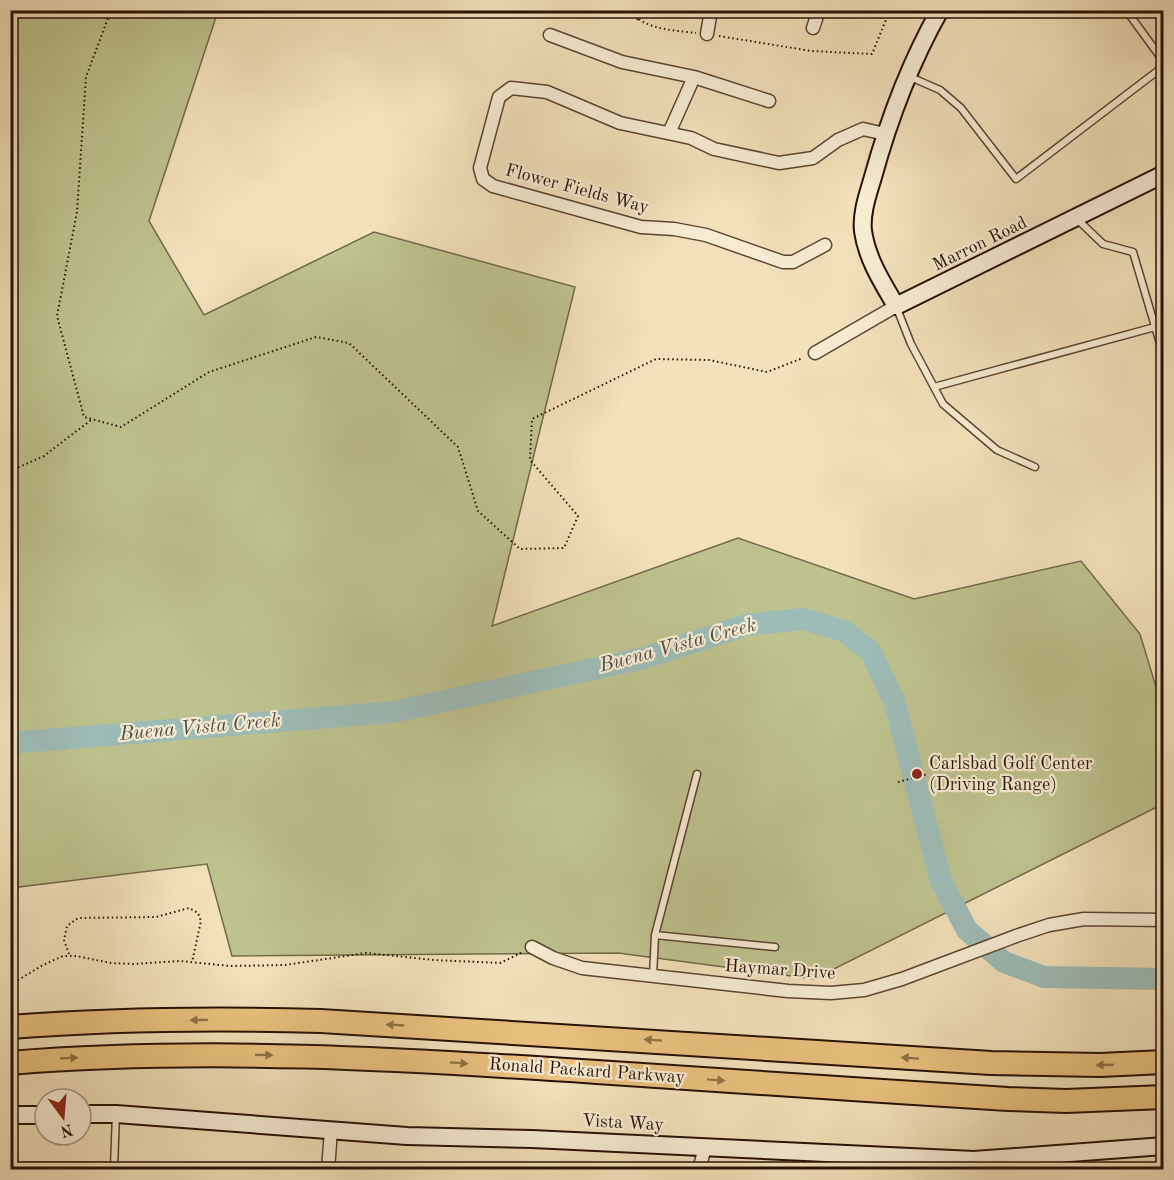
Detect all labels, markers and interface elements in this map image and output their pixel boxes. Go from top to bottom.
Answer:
street label: Flower Fields Way [503,161,651,217]
street label: Marron Road [930,213,1030,275]
water label: Buena Vista Creek [596,615,759,677]
water label: Buena Vista Creek [118,711,282,745]
place label: Carlsbad Golf Center (Driving Range) [929,755,1093,794]
marker: Carlsbad Golf Center (Driving Range) [910,767,924,781]
street label: Haymar Drive [724,957,836,983]
one-way arrow [190,1015,209,1025]
one-way arrow [386,1020,405,1029]
one-way arrow [643,1036,662,1045]
one-way arrow [254,1050,273,1060]
one-way arrow [901,1053,920,1062]
one-way arrow [59,1054,78,1063]
street label: Ronald Packard Parkway [488,1055,686,1087]
one-way arrow [449,1058,468,1067]
one-way arrow [1096,1060,1115,1069]
one-way arrow [706,1076,725,1085]
north arrow [33,1087,93,1147]
street label: Vista Way [582,1112,665,1134]
text: N [58,1120,75,1139]

